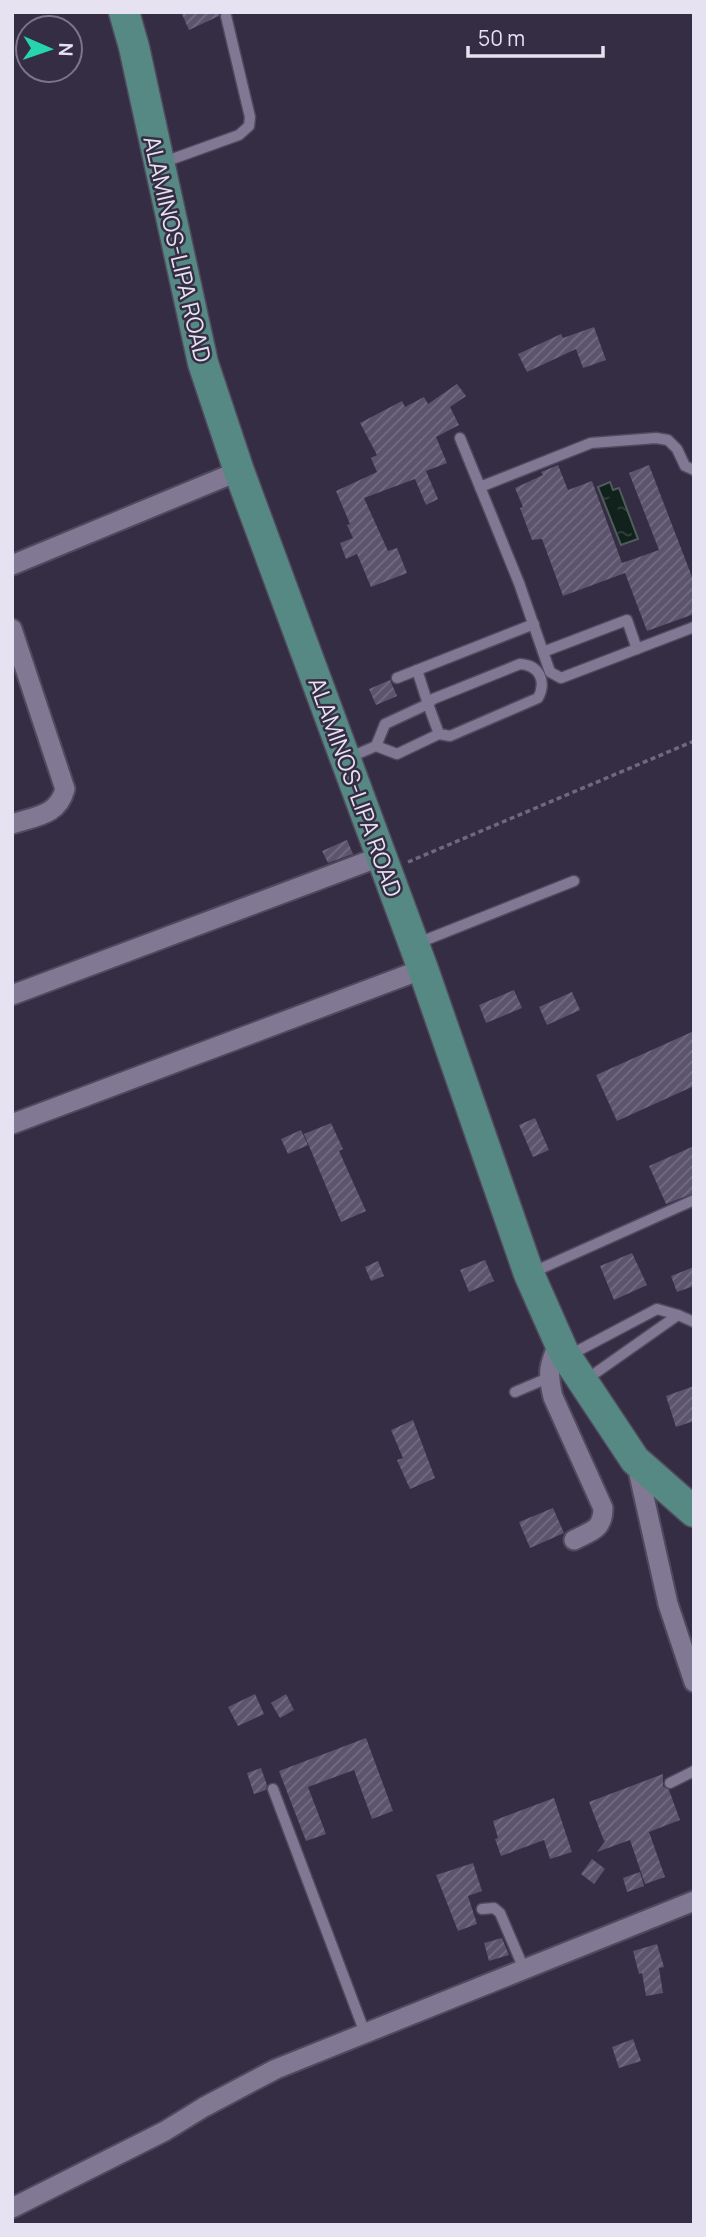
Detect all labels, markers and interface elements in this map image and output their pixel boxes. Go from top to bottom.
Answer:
north arrow [14,14,84,84]
scale bar [468,14,603,58]
text: 50 m [478,24,525,52]
text: N [53,42,79,57]
street label: ALAMINOS-LIPA ROAD [136,133,220,365]
street label: ALAMINOS-LIPA ROAD [301,673,411,901]

